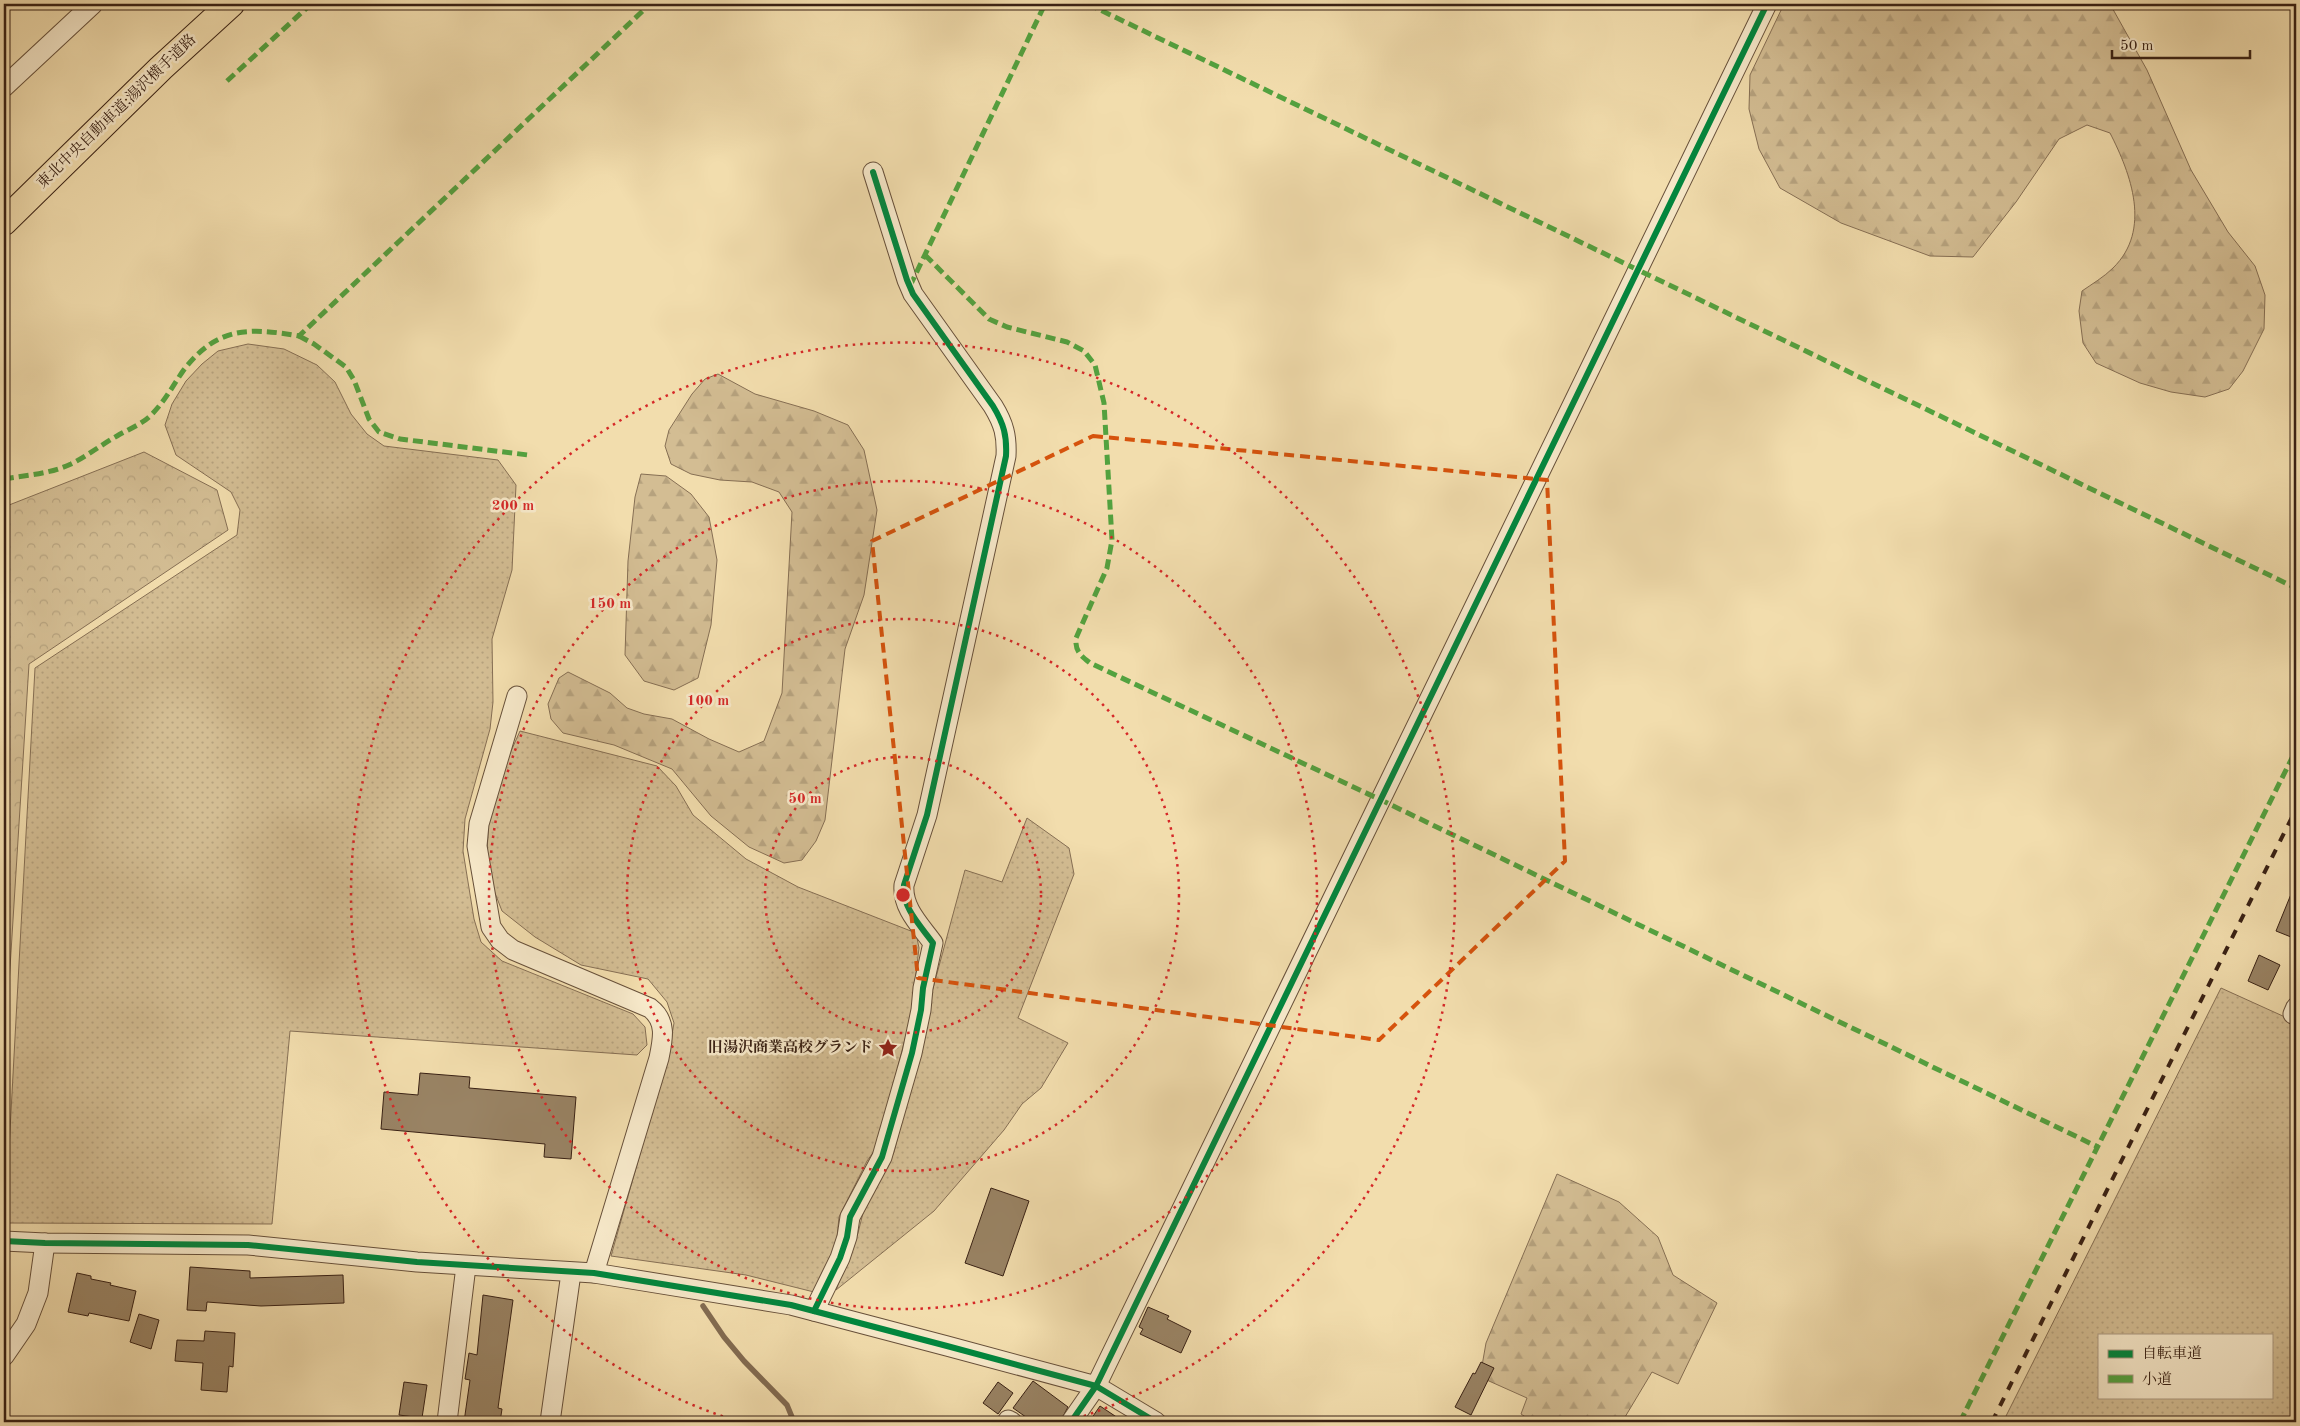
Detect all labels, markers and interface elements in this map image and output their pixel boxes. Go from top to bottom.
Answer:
scale bar [2112,28,2250,60]
street label: 東北中央自動車道;湯沢横手道路 [33,31,199,192]
text: 50 m [2120,39,2154,54]
text: 200 m [492,499,534,514]
text: 150 m [589,597,631,612]
text: 100 m [687,694,729,709]
text: 50 m [788,792,822,807]
centre of rings [894,886,912,904]
place icon: 旧湯沢商業高校グランド [877,1037,899,1059]
place label: 旧湯沢商業高校グランド [708,1038,873,1056]
legend [2098,1334,2272,1398]
text: 自転車道 [2142,1345,2202,1362]
text: 小道 [2142,1371,2172,1388]

